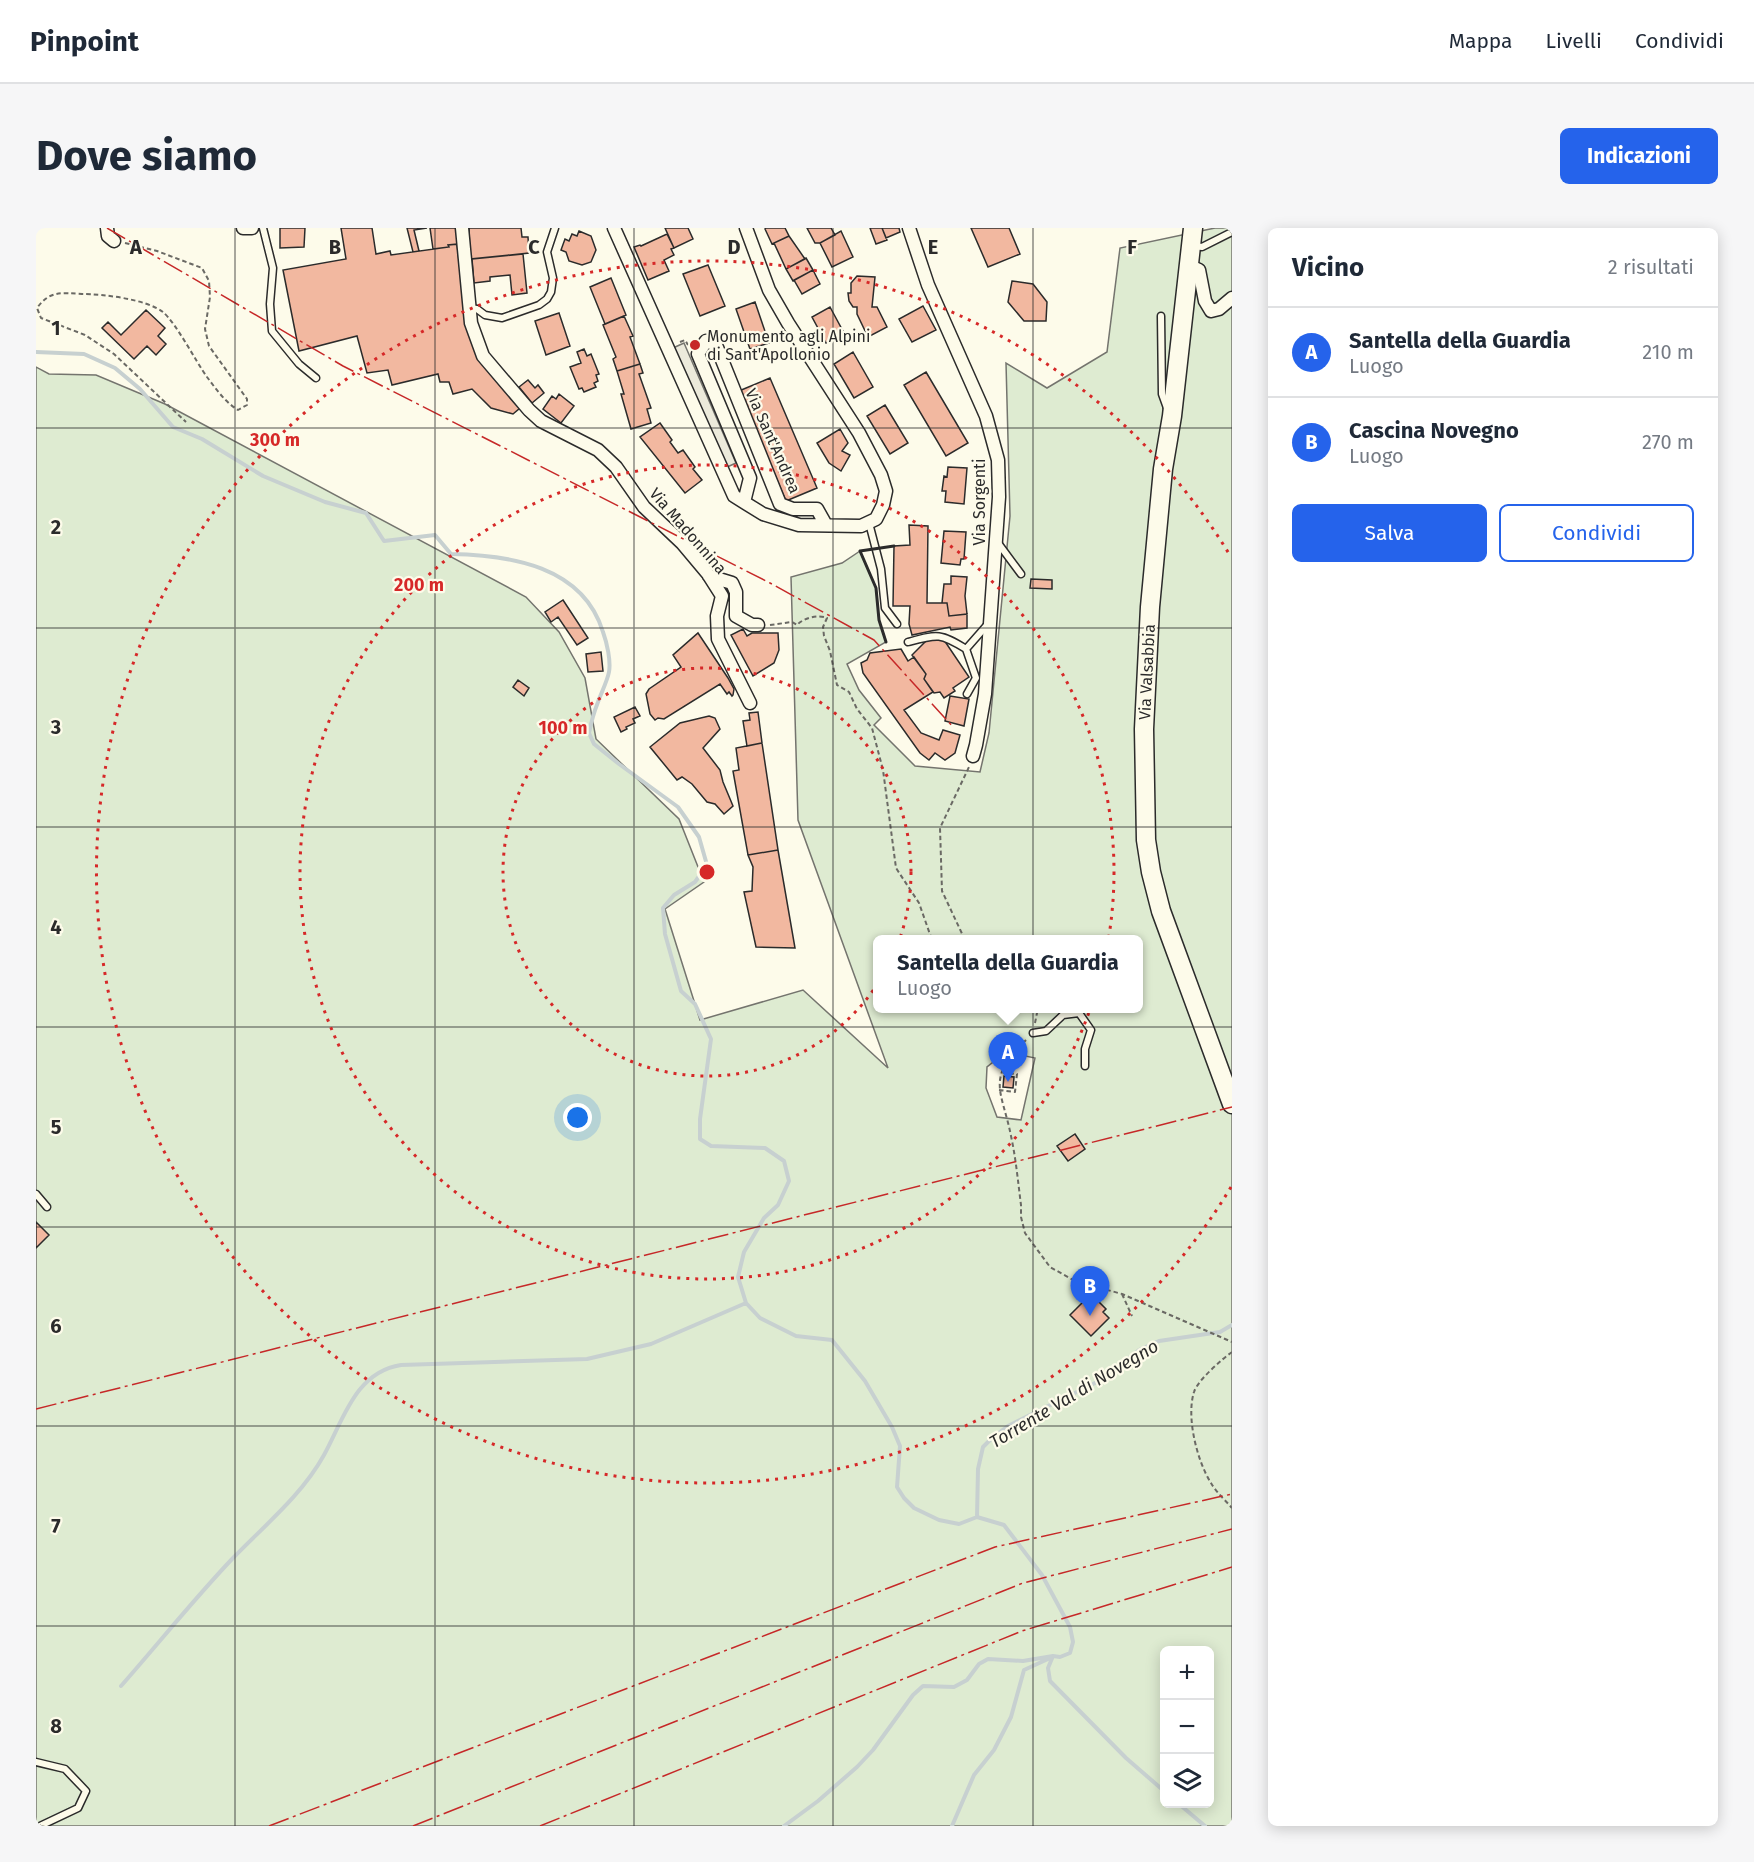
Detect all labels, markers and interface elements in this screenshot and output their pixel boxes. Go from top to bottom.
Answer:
text: Pinpoint [30,25,139,58]
text: Mappa [1449,28,1513,54]
text: Livelli [1546,28,1602,54]
text: Condividi [1635,28,1724,54]
button: Indicazioni [1560,128,1718,184]
text: Dove siamo [36,131,257,181]
text: A [129,235,143,259]
text: B [329,235,341,259]
text: C [528,235,540,259]
text: D [727,235,741,259]
text: E [928,235,938,259]
text: F [1127,235,1137,259]
text: Vicino [1292,252,1364,283]
text: 2 risultati [1608,255,1694,279]
text: 1 [51,316,61,340]
place label: Monumento agli Alpini di Sant'Apollonio [707,327,870,364]
text: Santella della Guardia [1349,327,1571,354]
marker: Monumento agli Alpini di Sant'Apollonio [688,338,702,352]
text: A [1306,340,1317,364]
text: 210 m [1642,340,1694,364]
text: Luogo [1349,354,1404,378]
street label: Via Sant'Andrea [741,386,805,496]
text: Cascina Novegno [1349,417,1519,444]
text: 300 m [249,429,300,451]
text: B [1305,430,1318,454]
text: 270 m [1642,430,1694,454]
text: Luogo [1349,444,1404,468]
street label: Via Sorgenti [970,459,989,545]
street label: Via Madonnina [645,484,731,578]
button: Salva [1292,504,1487,562]
button: Condividi [1499,504,1694,562]
text: 2 [51,515,61,539]
text: 200 m [394,574,444,596]
street label: Via Valsabbia [1135,624,1159,720]
text: 3 [50,715,61,739]
text: 100 m [539,717,587,739]
centre of rings [697,862,717,882]
text: 4 [50,915,62,939]
popup [873,935,1143,1013]
text: Santella della Guardia [897,949,1119,976]
text: Luogo [897,976,952,1000]
pin: A [988,1032,1028,1082]
your location [563,1103,592,1132]
text: 5 [51,1115,62,1139]
pin: B [1070,1266,1110,1316]
text: 6 [50,1314,62,1338]
water label: Torrente Val di Novegno [986,1335,1162,1453]
text: 7 [51,1514,61,1538]
map controls [1160,1646,1214,1808]
button: + [1160,1646,1214,1700]
button: − [1160,1700,1214,1754]
text: 8 [50,1714,62,1738]
button: layers [1160,1754,1214,1808]

